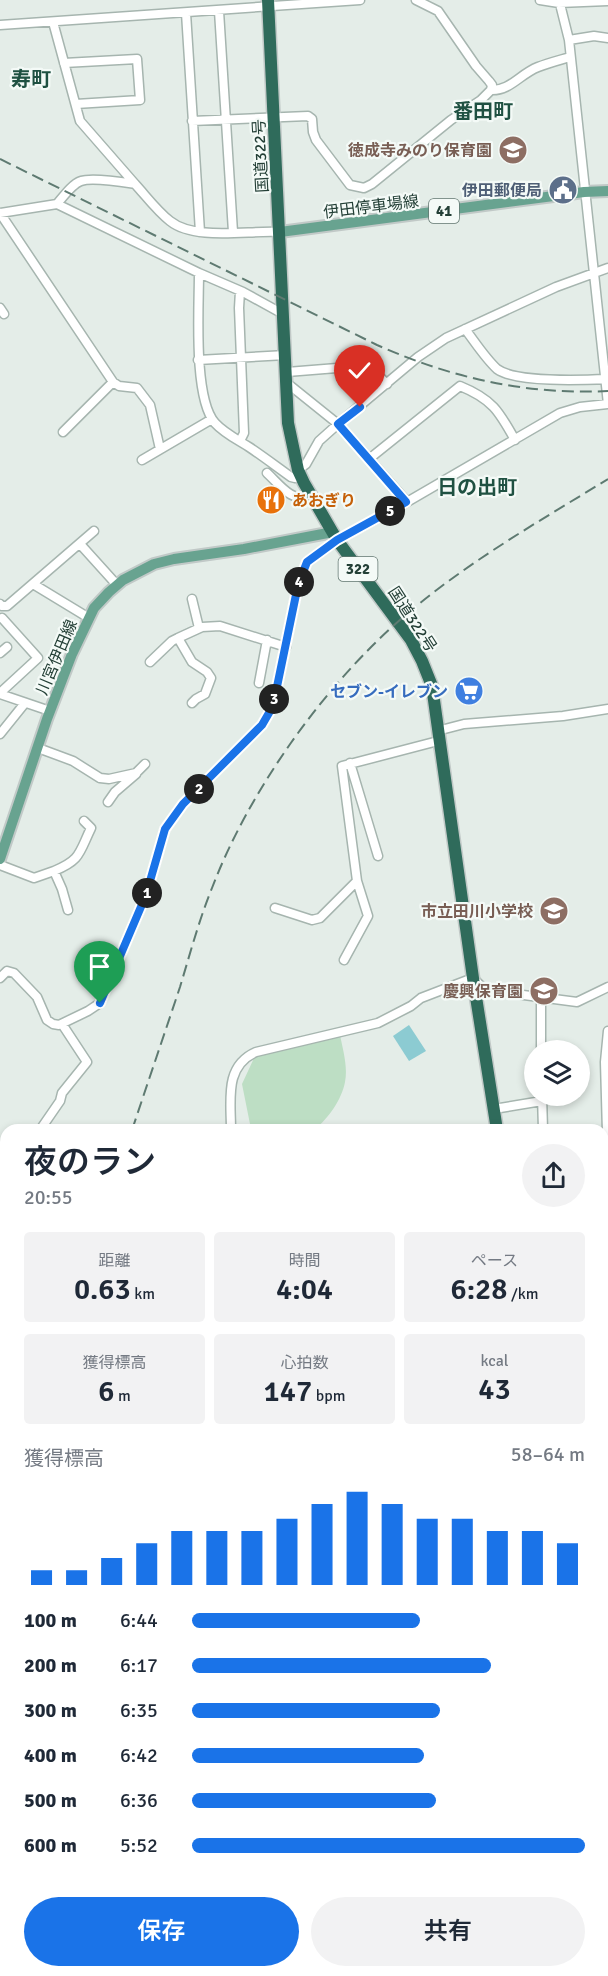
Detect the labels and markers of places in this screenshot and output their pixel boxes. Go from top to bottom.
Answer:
school or university icon: 徳成寺みのり保育園 [497,134,529,166]
place label: 徳成寺みのり保育園 [348,141,492,161]
public building icon: 伊田郵便局 [547,174,579,206]
place label: 伊田郵便局 [461,181,542,201]
pin [334,345,385,407]
restaurant icon: あおぎり [255,484,287,516]
place label: あおぎり [292,491,356,511]
pin: 5 [375,496,405,526]
pin: 4 [284,567,314,597]
supermarket icon: セブン-イレブン [453,675,485,707]
place label: セブン-イレブン [330,682,448,702]
pin: 3 [259,684,289,714]
pin: 2 [184,774,214,804]
pin: 1 [132,878,162,908]
school or university icon: 市立田川小学校 [538,895,570,927]
place label: 市立田川小学校 [421,902,533,922]
pin [74,941,125,1003]
school or university icon: 慶興保育園 [528,975,560,1007]
place label: 慶興保育園 [443,982,523,1002]

